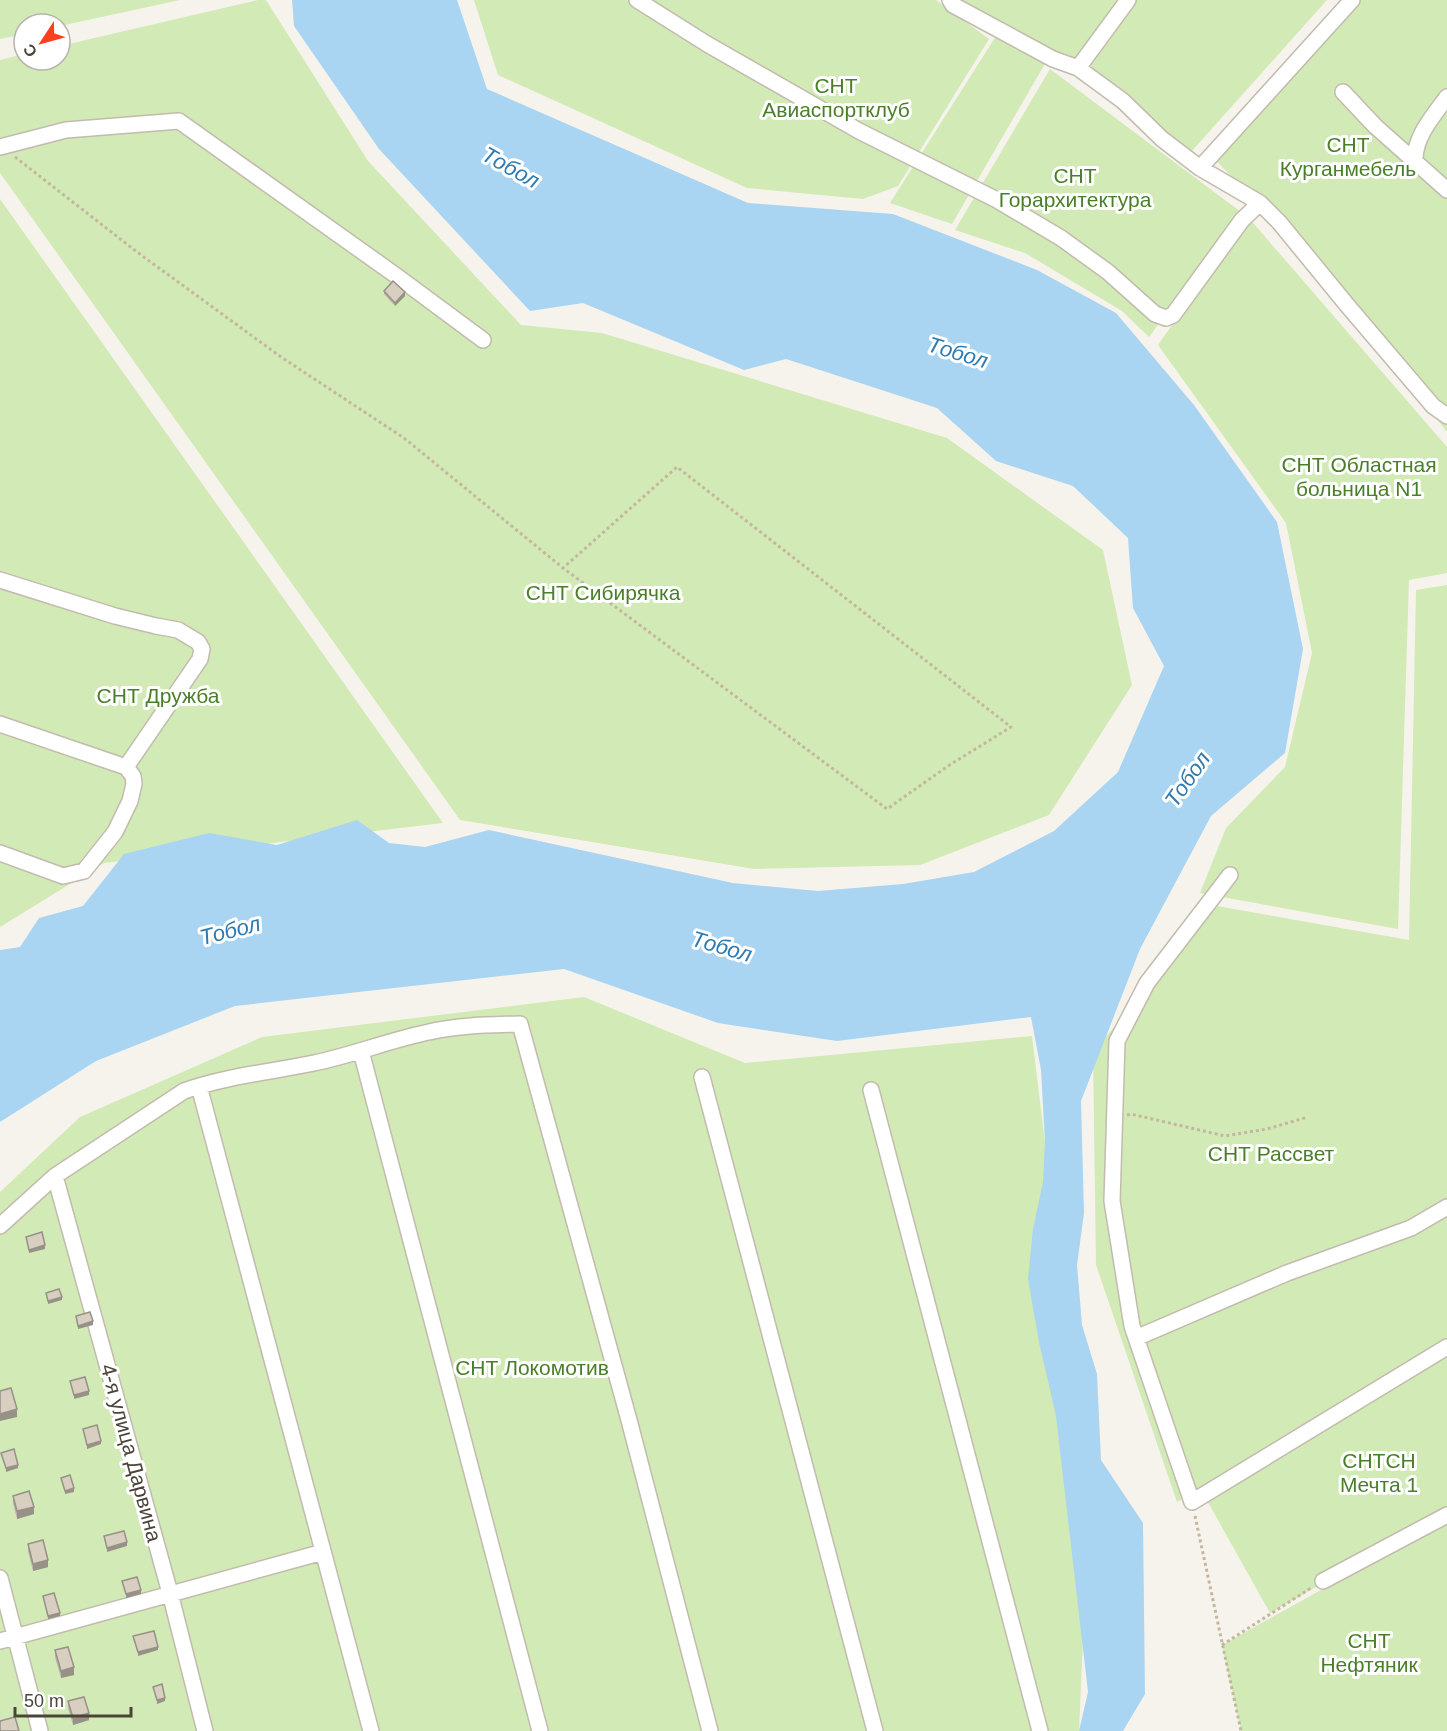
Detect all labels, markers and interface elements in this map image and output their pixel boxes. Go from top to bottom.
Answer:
north arrow [12,12,72,72]
text: С [20,40,41,60]
park label: СНТ Авиаспортклуб [762,74,910,121]
park label: СНТ Курганмебель [1280,133,1416,180]
water label: Тобол [478,142,544,193]
park label: СНТ Горархитектура [999,164,1152,211]
water label: Тобол [925,332,991,373]
park label: СНТ Областная больница N1 [1281,453,1437,500]
park label: СНТ Сибирячка [526,581,681,604]
park label: СНТ Дружба [97,684,220,707]
water label: Тобол [1160,747,1215,812]
water label: Тобол [197,911,263,950]
water label: Тобол [689,926,755,967]
park label: СНТ Рассвет [1208,1142,1335,1165]
park label: СНТ Локомотив [455,1356,609,1379]
street label: 4-я улица Дарвина [97,1361,166,1545]
park label: СНТСН Мечта 1 [1340,1449,1418,1496]
park label: СНТ Нефтяник [1320,1629,1418,1676]
scale bar [15,1680,130,1718]
text: 50 m [24,1691,64,1711]

